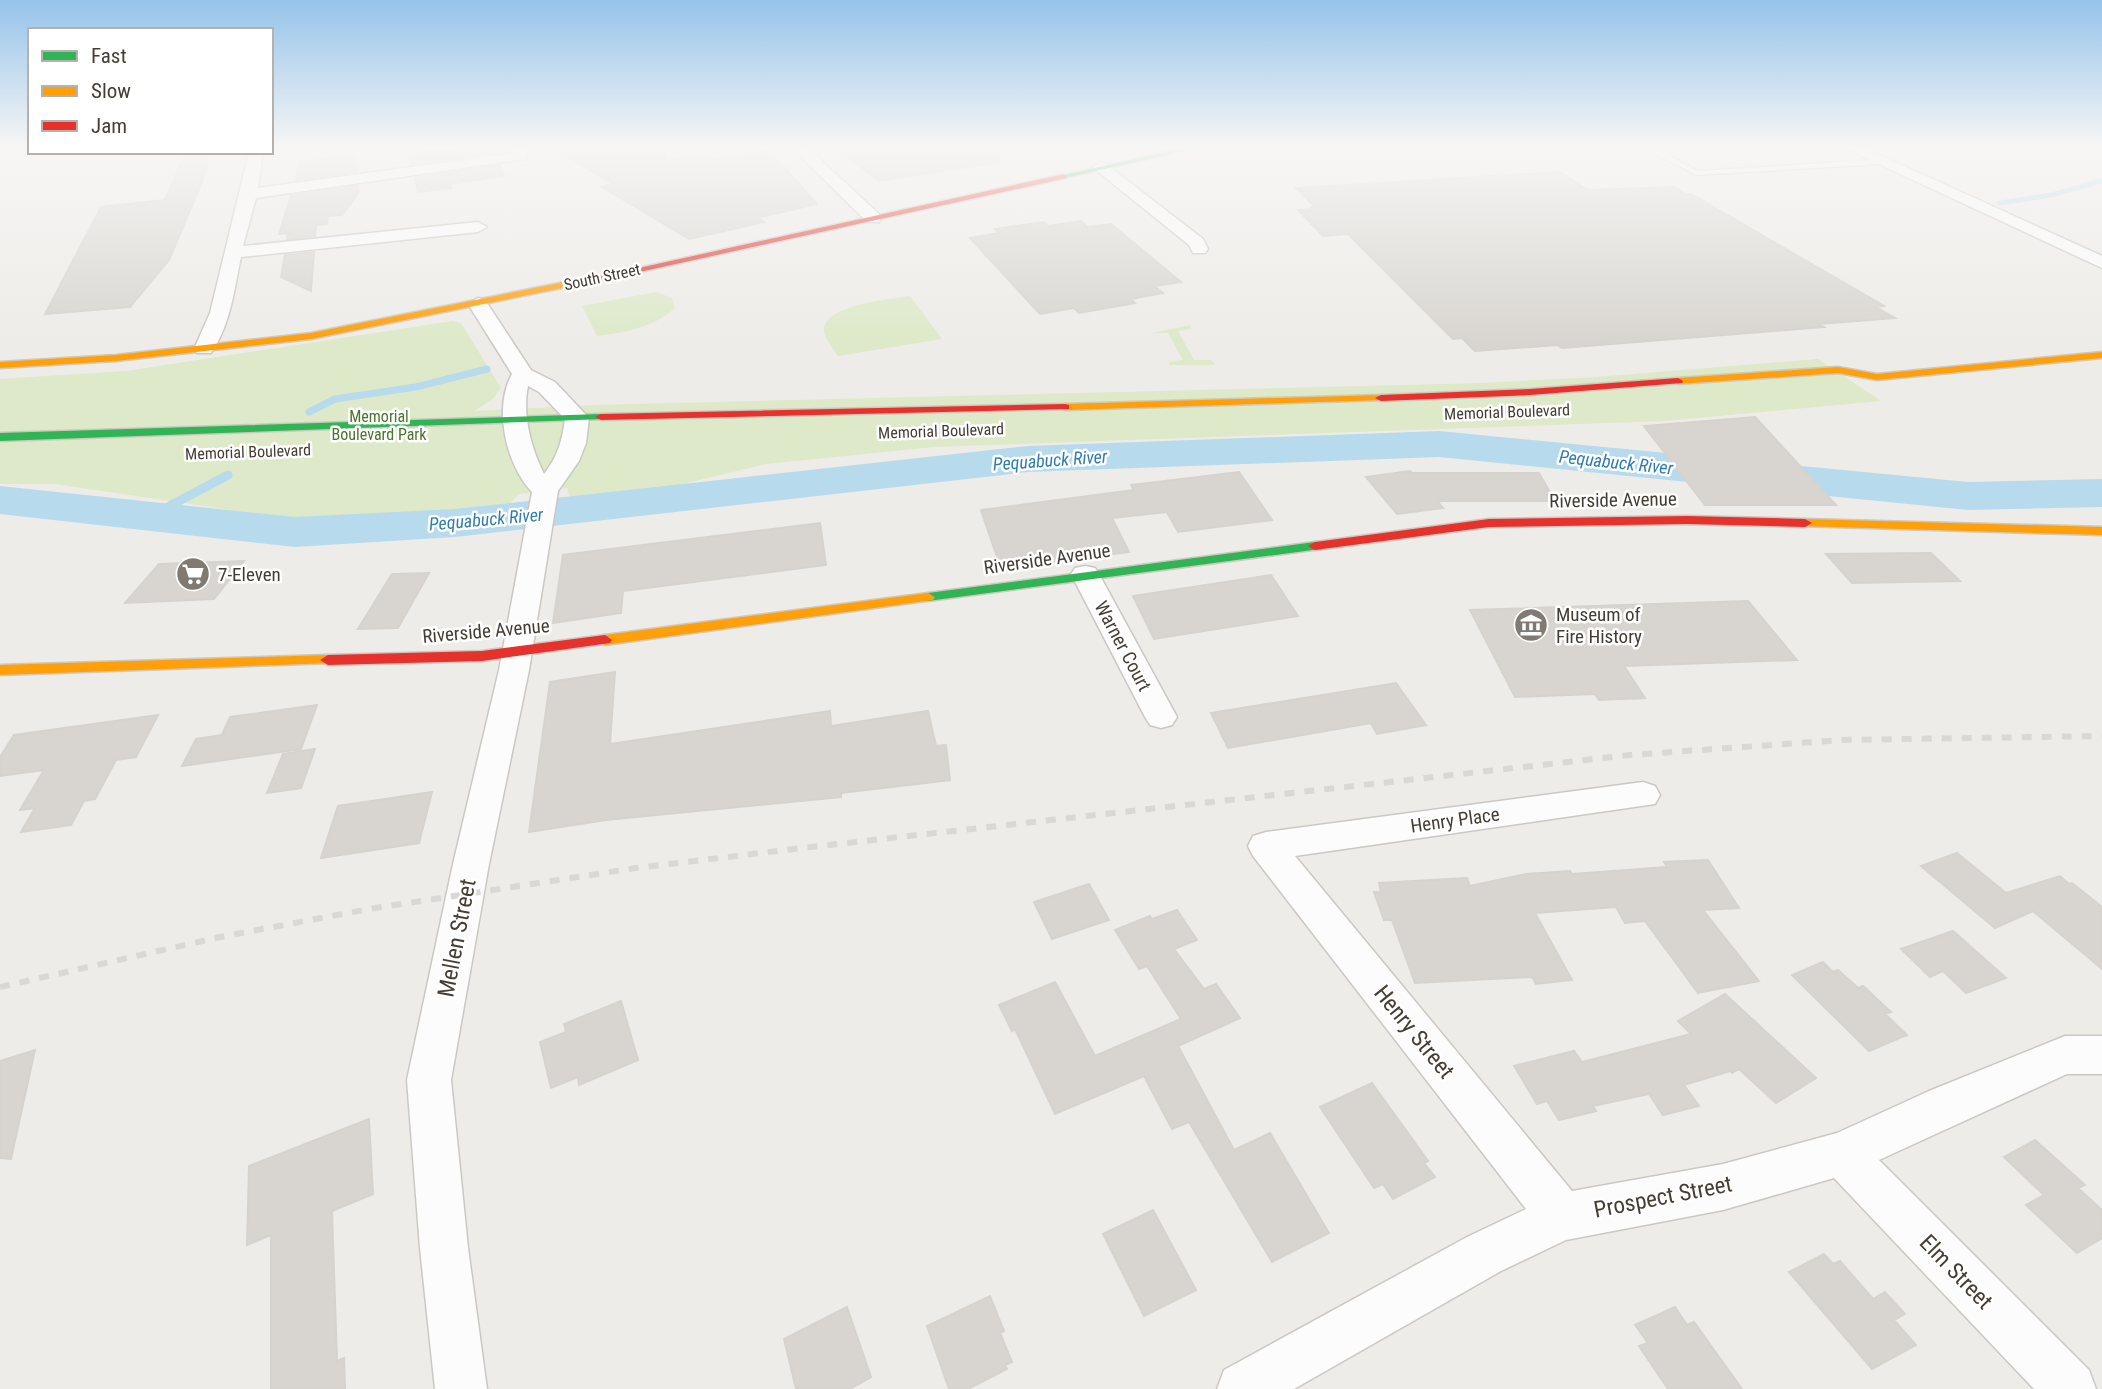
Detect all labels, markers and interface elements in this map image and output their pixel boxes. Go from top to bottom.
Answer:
legend [28,28,273,154]
text: Fast [91,44,127,68]
text: Slow [91,79,131,103]
text: Jam [91,114,127,138]
street label: South Street [562,260,642,294]
street label: Memorial Boulevard [1444,400,1570,424]
park label: Memorial Boulevard Park [332,407,427,444]
street label: Memorial Boulevard [878,419,1004,443]
street label: Memorial Boulevard [185,440,311,464]
water label: Pequabuck River [992,445,1109,474]
water label: Pequabuck River [1558,446,1675,478]
street label: Riverside Avenue [1549,487,1677,513]
water label: Pequabuck River [428,503,545,534]
street label: Riverside Avenue [982,539,1112,579]
supermarket icon: 7-Eleven [174,555,212,593]
place label: 7-Eleven [218,563,281,586]
street label: Warner Court [1090,597,1156,695]
place label: Museum of Fire History [1556,603,1642,648]
museum icon: Museum of Fire History [1512,606,1550,644]
street label: Riverside Avenue [421,614,551,648]
street label: Henry Place [1409,802,1501,838]
street label: Mellen Street [432,877,482,999]
street label: Henry Street [1368,980,1460,1084]
street label: Prospect Street [1592,1170,1734,1224]
street label: Elm Street [1914,1229,1998,1315]

